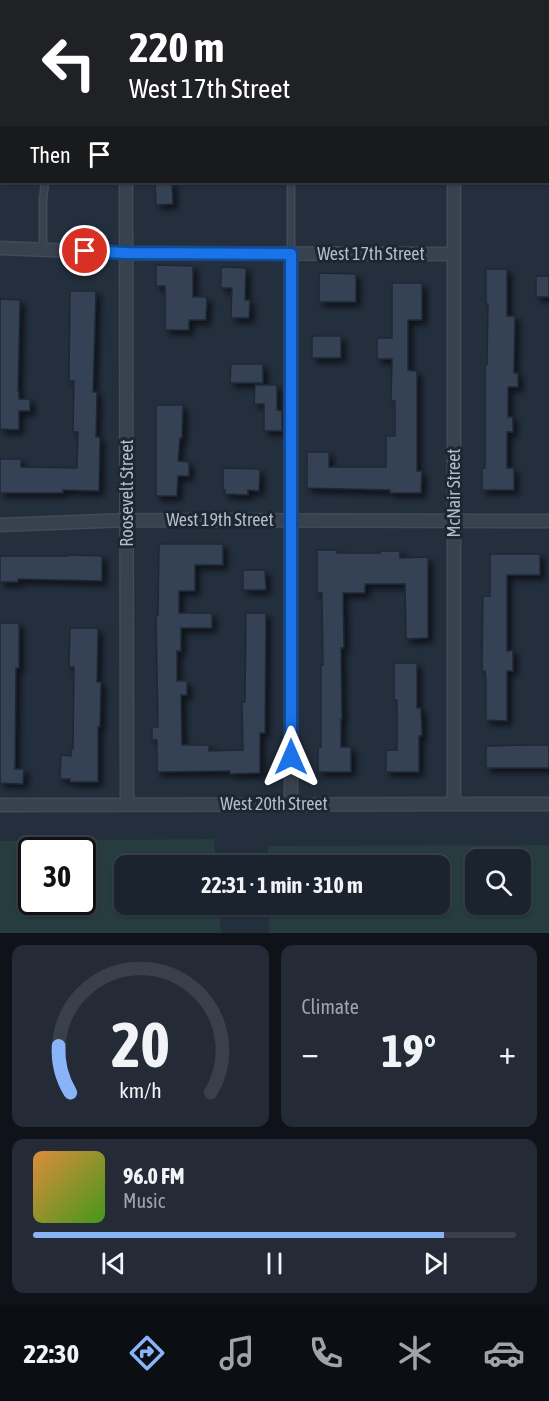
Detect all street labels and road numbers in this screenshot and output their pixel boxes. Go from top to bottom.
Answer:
street label: West 17th Street [317,243,425,264]
street label: Roosevelt Street [116,439,137,547]
street label: McNair Street [443,448,464,538]
street label: West 19th Street [166,509,274,530]
street label: West 20th Street [220,793,328,814]

